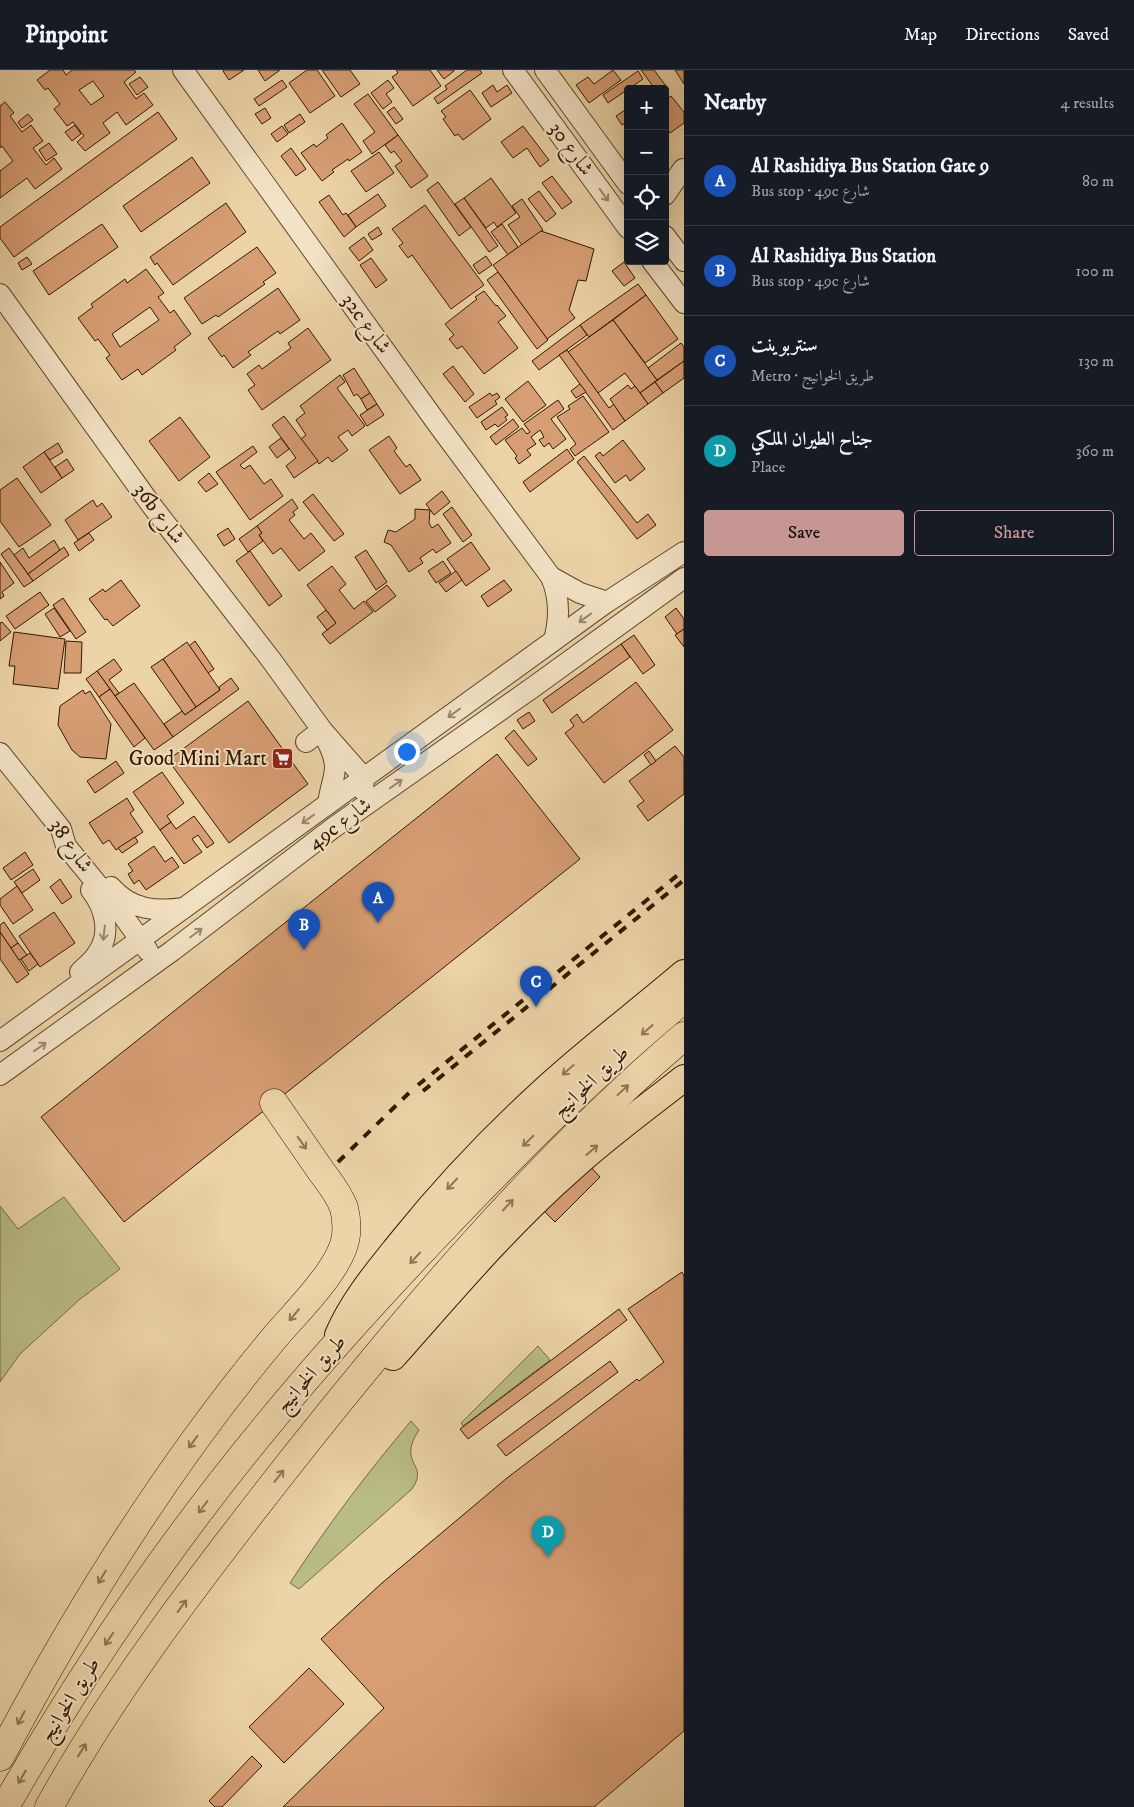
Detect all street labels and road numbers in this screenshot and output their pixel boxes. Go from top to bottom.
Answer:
street label: شارع 30 [540,117,599,183]
street label: 32c شارع [332,289,397,362]
street label: 36b شارع [124,478,190,552]
street label: 49c شارع [303,792,379,859]
street label: شارع 38 [40,814,98,880]
street label: طريق الخوانيج [547,1040,638,1128]
street label: طريق الخوانيج [270,1330,356,1422]
street label: طريق الخوانيج [34,1653,110,1750]

